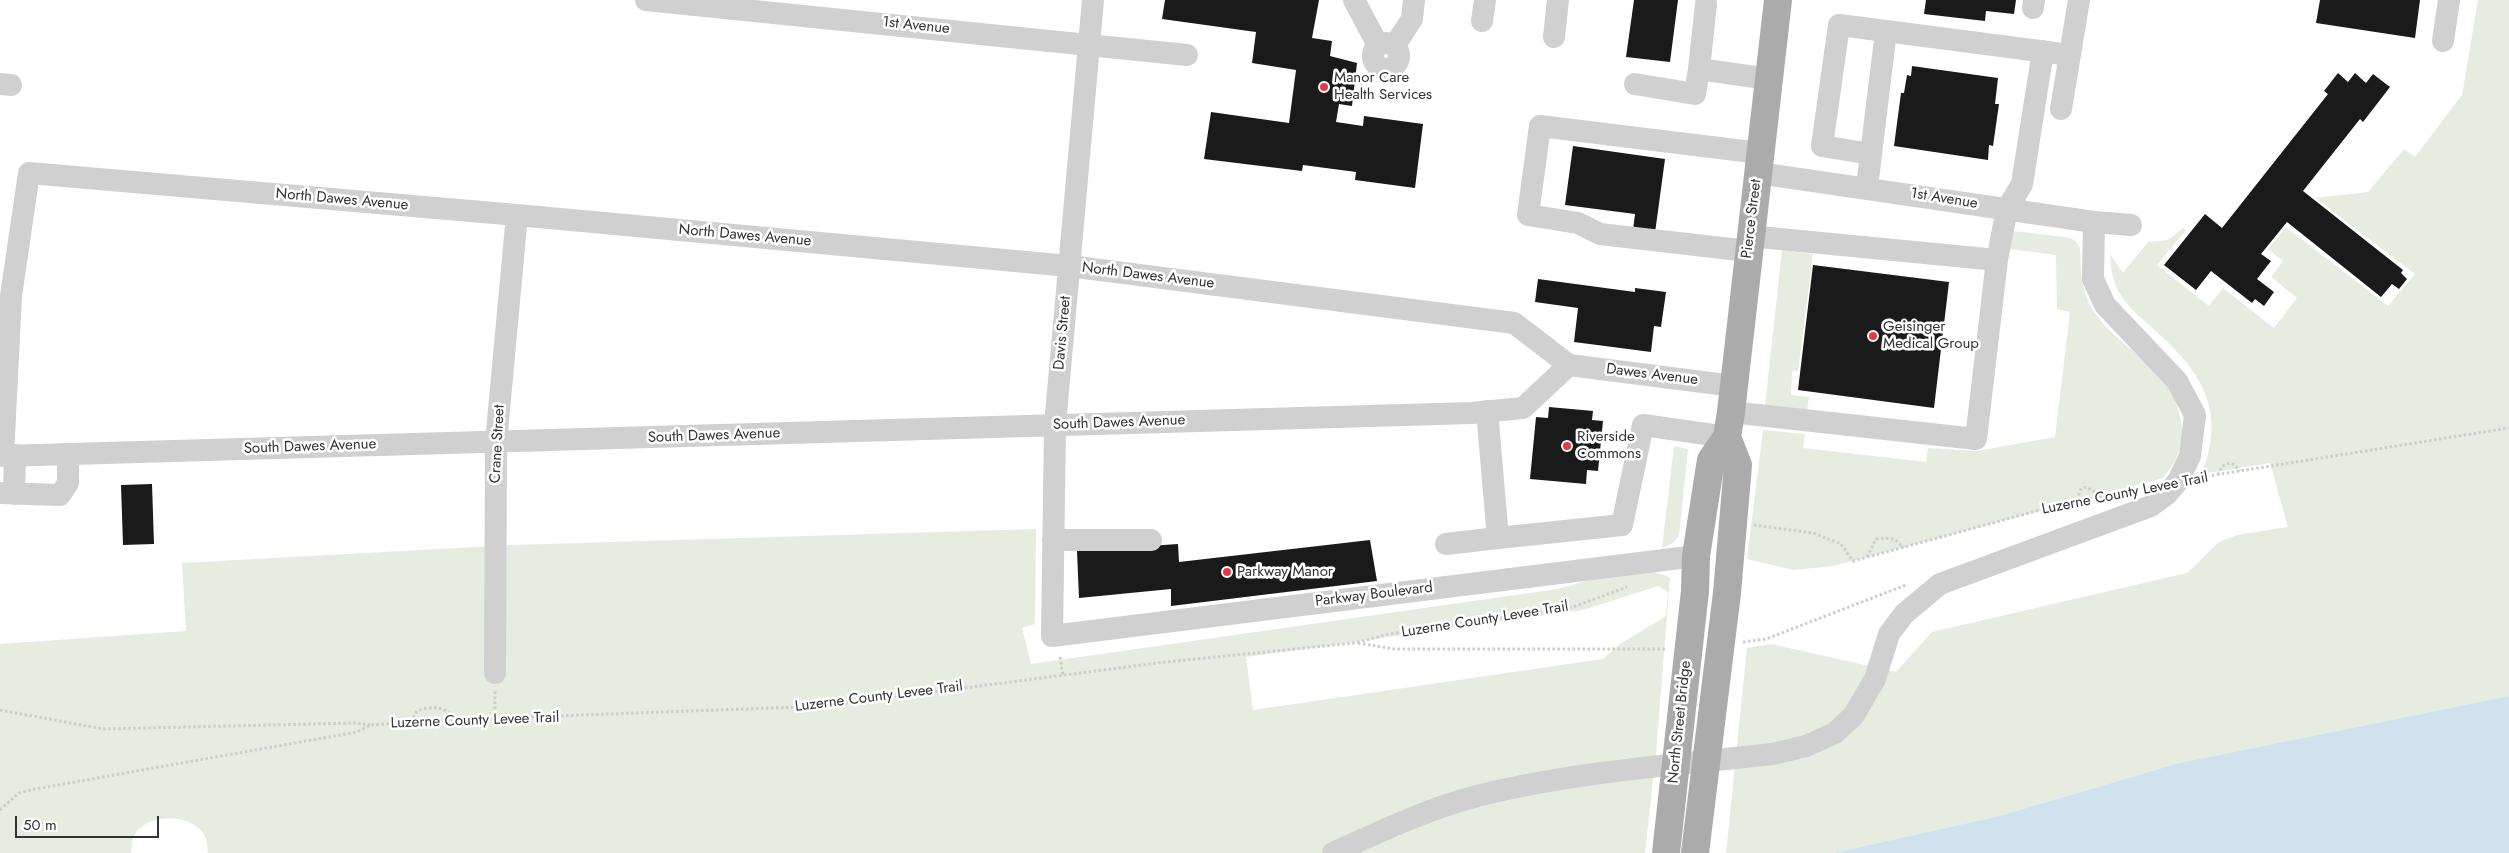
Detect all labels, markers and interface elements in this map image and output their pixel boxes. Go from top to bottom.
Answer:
street label: 1st Avenue [881,14,951,38]
place label: Manor Care Health Services [1334,69,1432,104]
marker: Manor Care Health Services [1318,81,1330,93]
street label: Pierce Street [1738,178,1766,260]
street label: North Dawes Avenue [275,185,409,215]
street label: 1st Avenue [1909,185,1979,213]
street label: North Dawes Avenue [678,221,812,251]
street label: North Dawes Avenue [1081,259,1215,293]
street label: Davis Street [1051,295,1075,371]
place label: Geisinger Medical Group [1883,318,1979,353]
marker: Geisinger Medical Group [1867,330,1879,342]
street label: Dawes Avenue [1605,360,1699,390]
street label: Crane Street [487,404,509,484]
street label: South Dawes Avenue [1052,412,1186,434]
street label: South Dawes Avenue [647,425,781,447]
place label: Riverside Commons [1577,428,1641,463]
street label: South Dawes Avenue [243,436,377,458]
marker: Riverside Commons [1561,440,1573,452]
street label: Luzerne County Levee Trail [2040,469,2210,519]
place label: Parkway Manor [1237,563,1333,581]
marker: Parkway Manor [1221,566,1233,578]
street label: Parkway Boulevard [1314,579,1434,611]
street label: Luzerne County Levee Trail [1400,598,1570,642]
street label: North Street Bridge [1665,660,1695,784]
street label: Luzerne County Levee Trail [794,678,964,716]
street label: Luzerne County Levee Trail [390,709,560,733]
scale bar [18,806,161,838]
text: 50 m [23,814,57,836]

